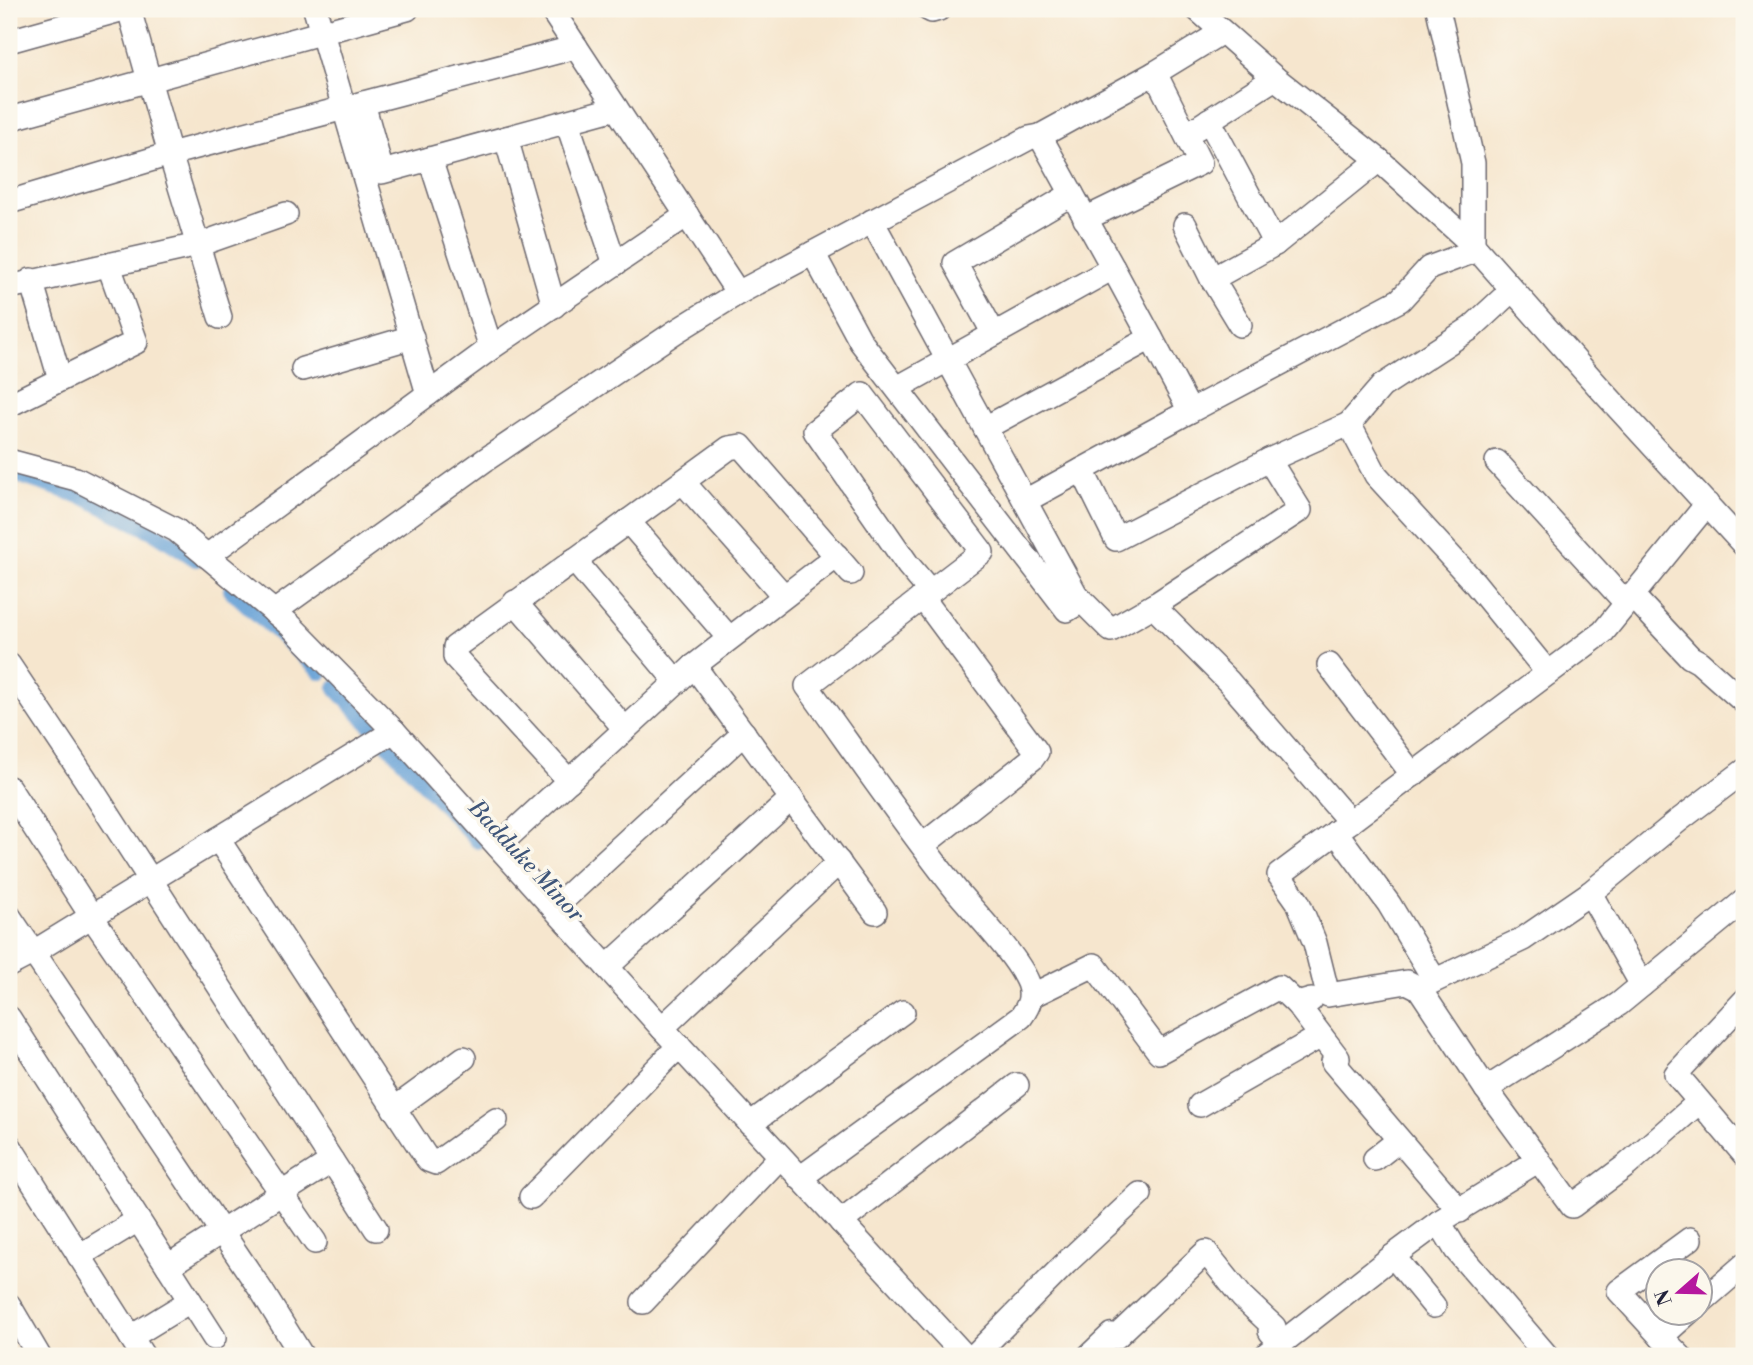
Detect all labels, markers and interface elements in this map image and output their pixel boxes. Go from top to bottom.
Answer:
water label: Badduke Minor [462,793,590,929]
north arrow [1644,1256,1714,1326]
text: N [1650,1286,1678,1309]

